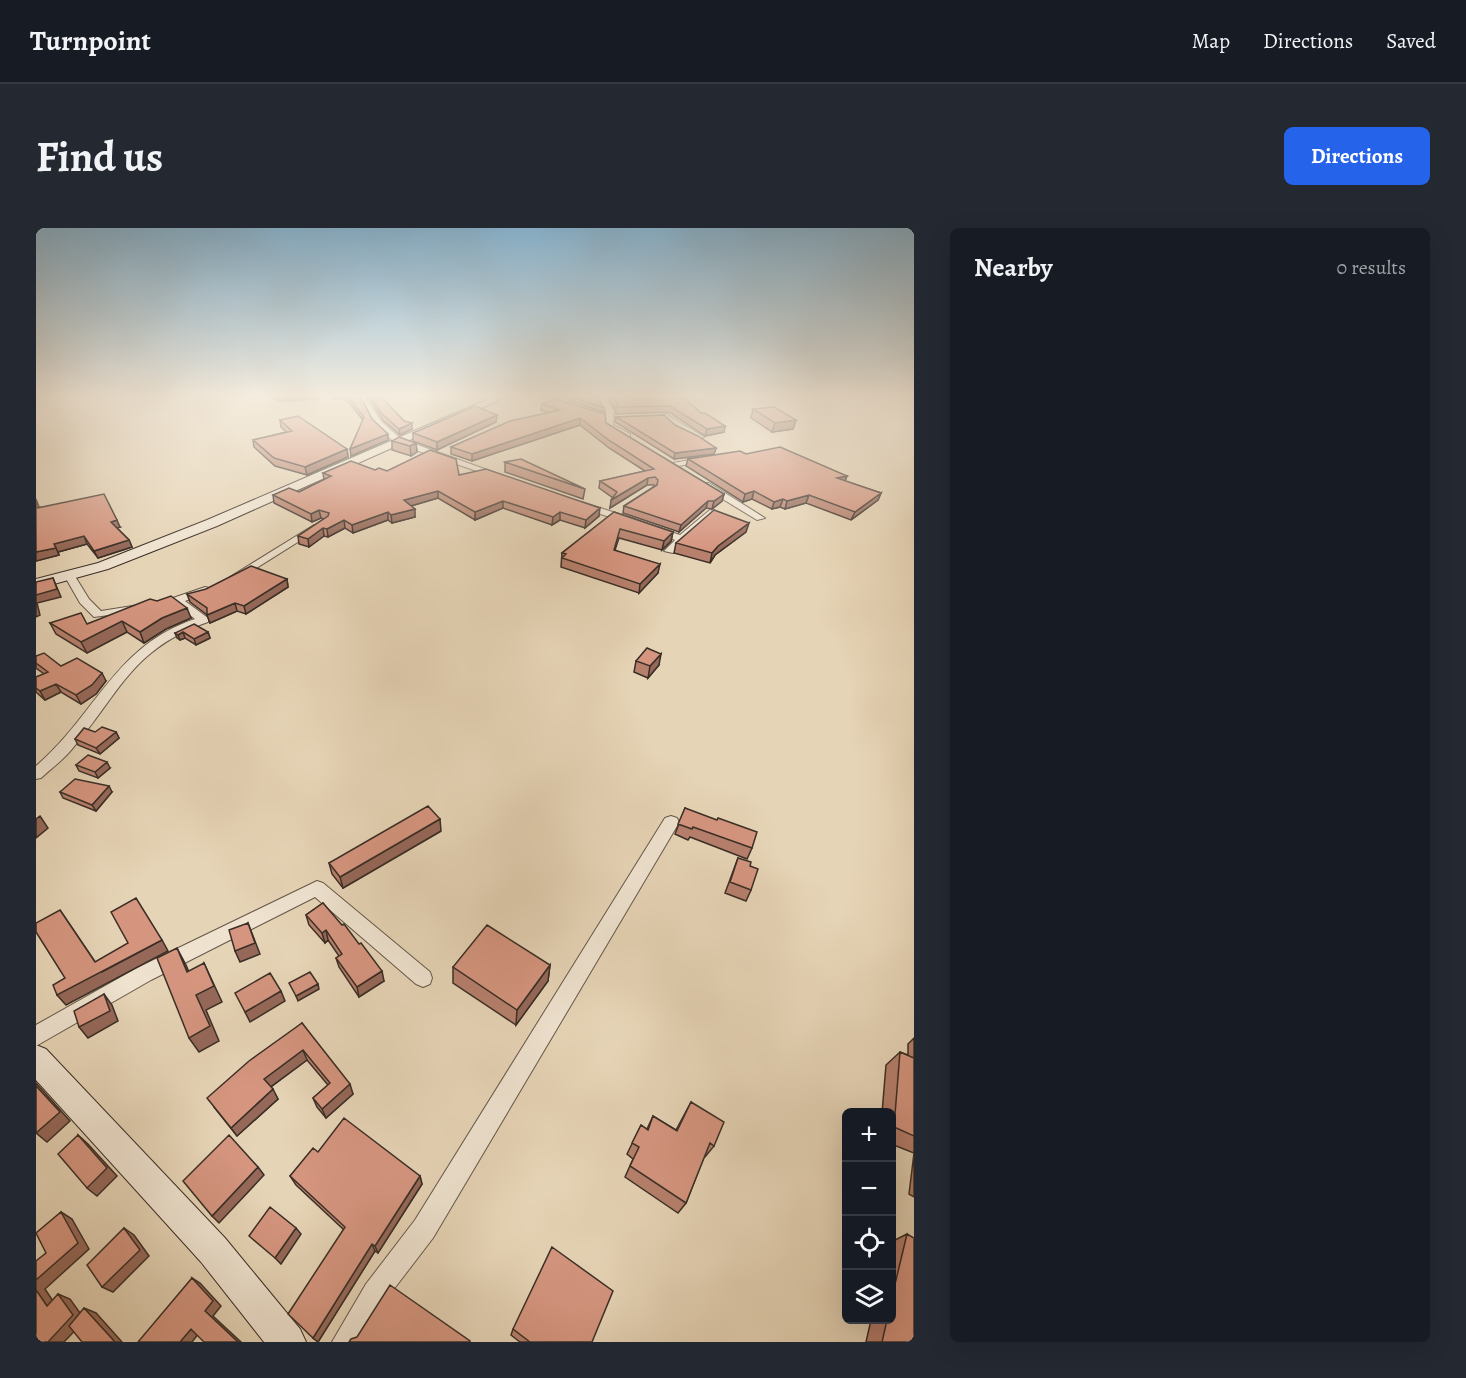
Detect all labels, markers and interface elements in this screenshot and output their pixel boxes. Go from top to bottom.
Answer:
text: Turnpoint [30,22,151,60]
text: Map [1192,27,1230,55]
text: Directions [1263,27,1353,55]
text: Saved [1386,27,1436,55]
button: Directions [1284,127,1430,185]
text: Find us [36,128,163,185]
text: Nearby [974,250,1053,285]
text: 0 results [1337,254,1406,281]
map controls [842,1108,896,1324]
button: + [842,1108,896,1162]
button: − [842,1162,896,1216]
button: locate [842,1216,896,1270]
button: layers [842,1270,896,1324]

